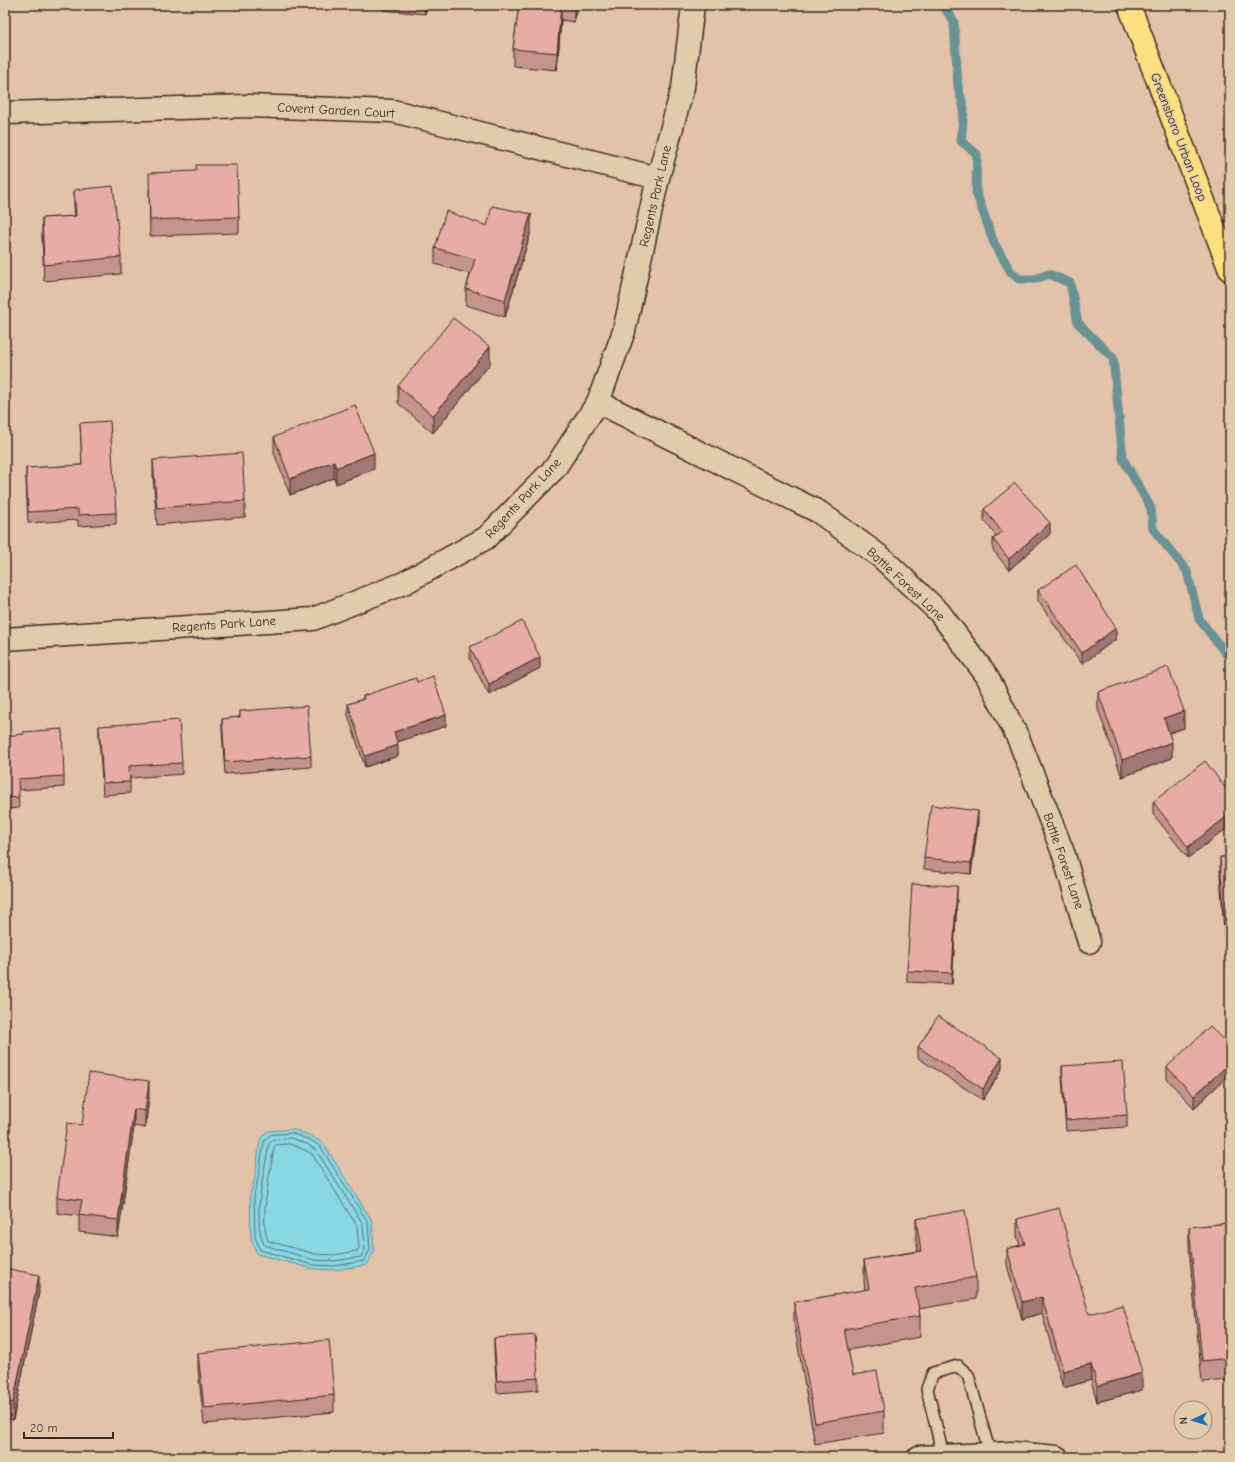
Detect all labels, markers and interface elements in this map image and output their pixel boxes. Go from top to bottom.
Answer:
street label: Greensboro Urban Loop [1148,71,1210,203]
street label: Covent Garden Court [277,99,396,121]
street label: Regents Park Lane [636,143,674,248]
street label: Regents Park Lane [482,454,564,541]
street label: Battle Forest Lane [864,544,948,624]
street label: Regents Park Lane [172,613,277,635]
street label: Battle Forest Lane [1040,811,1088,912]
north arrow [1173,1400,1213,1440]
scale bar [24,1414,113,1440]
text: N [1177,1417,1190,1425]
text: 20 m [30,1421,58,1435]

